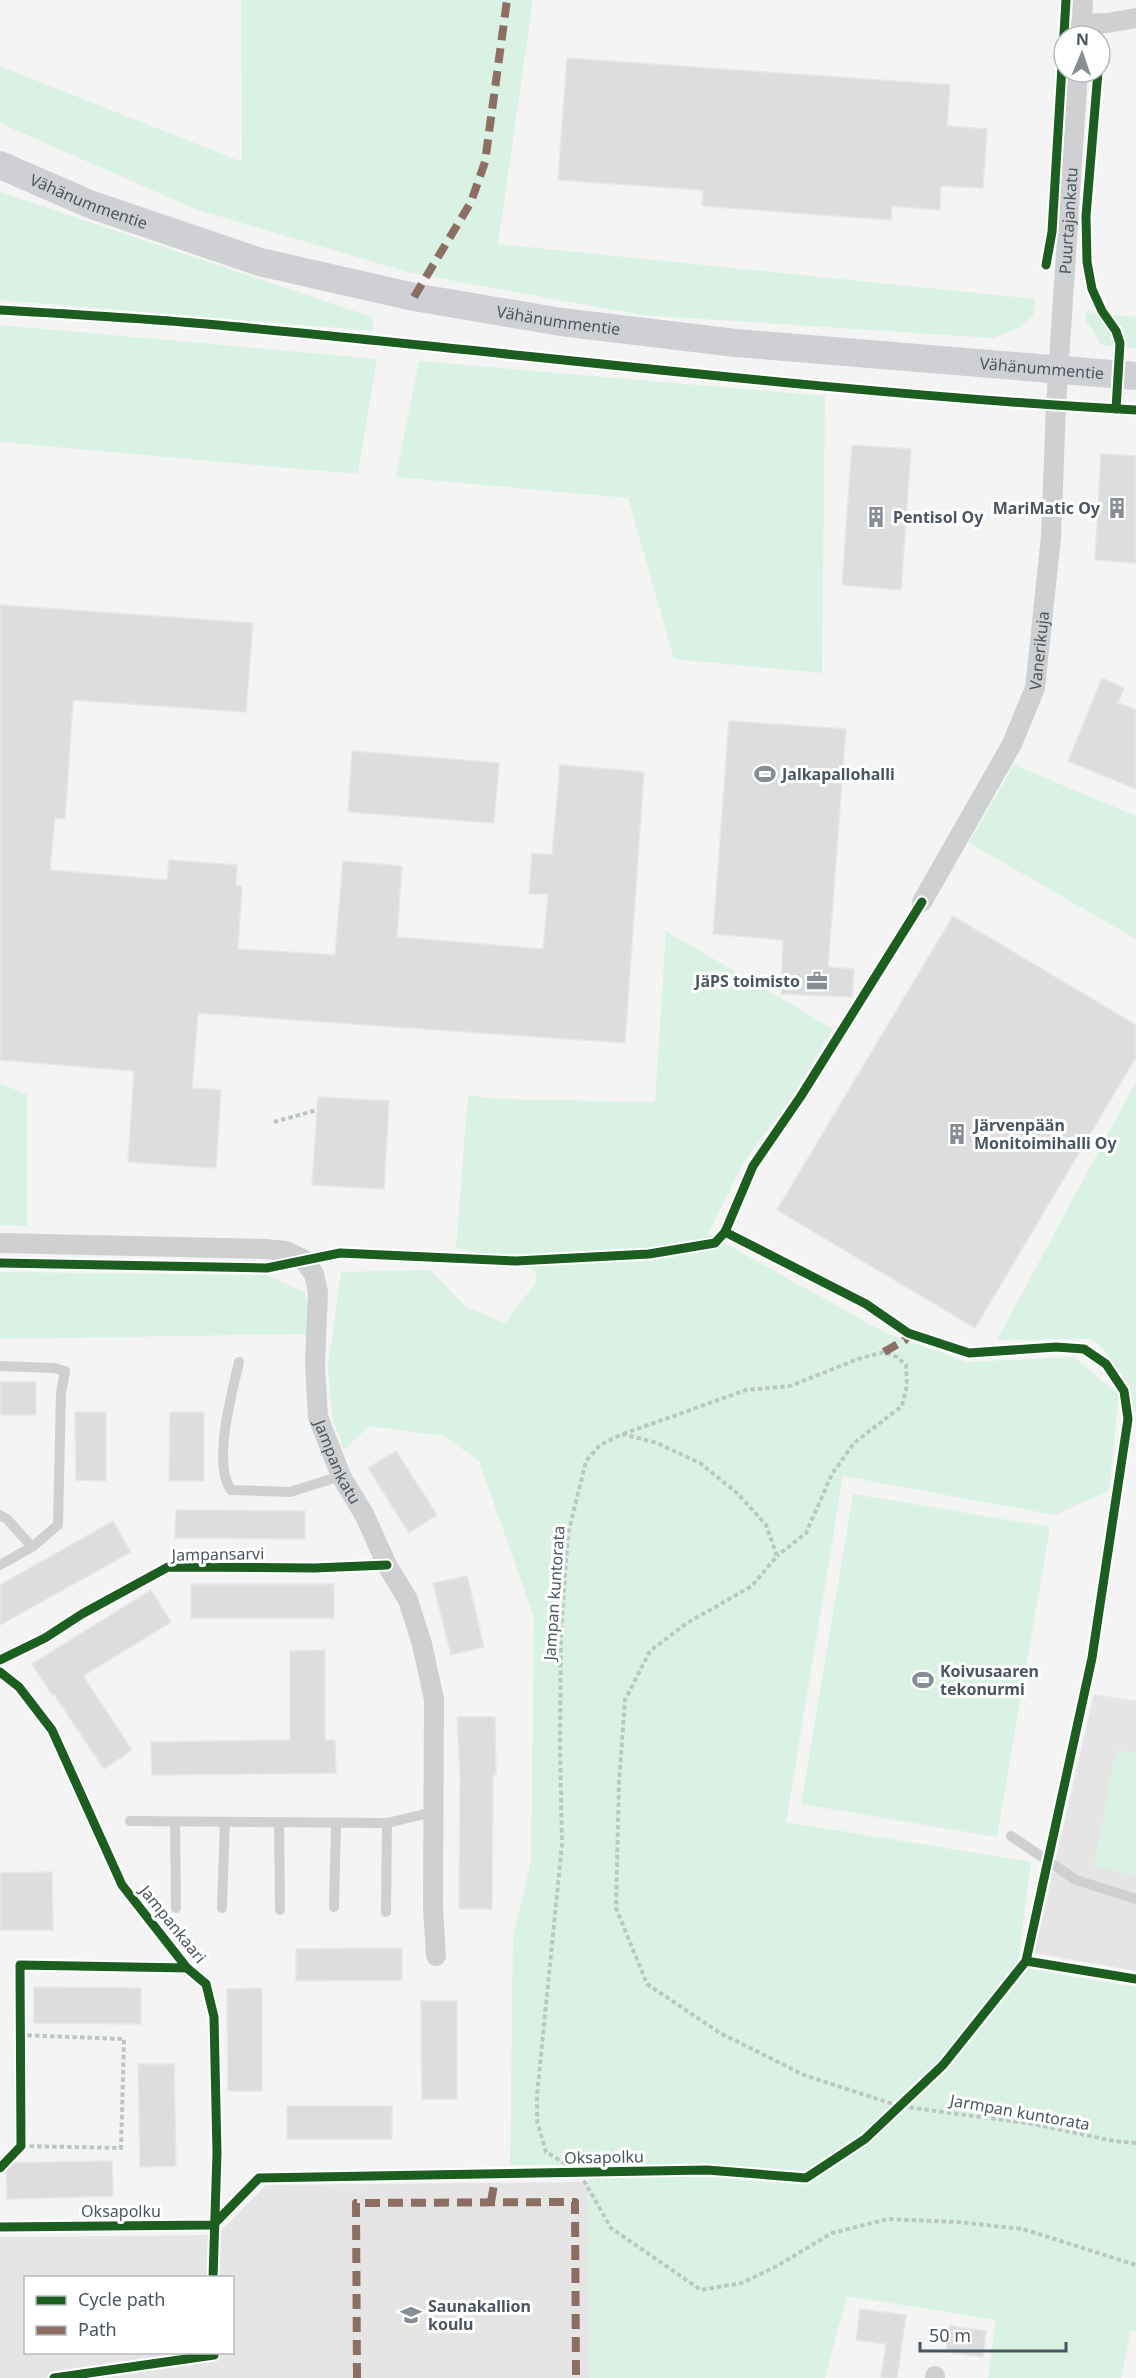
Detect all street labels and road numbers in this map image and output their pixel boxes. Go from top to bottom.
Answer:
street label: Puurtajankatu [1054,167,1083,275]
street label: Vähänummentie [26,168,151,234]
street label: Vähänummentie [495,300,621,340]
street label: Vähänummentie [979,352,1105,384]
street label: Vanerikuja [1024,610,1054,691]
street label: Jampankatu [308,1415,366,1508]
street label: Jampan kuntorata [538,1525,570,1663]
street label: Jampansarvi [170,1542,264,1566]
street label: Jampankaari [134,1879,211,1968]
street label: Jarmpan kuntorata [946,2089,1092,2135]
street label: Oksapolku [564,2145,644,2169]
street label: Oksapolku [81,2200,161,2222]

